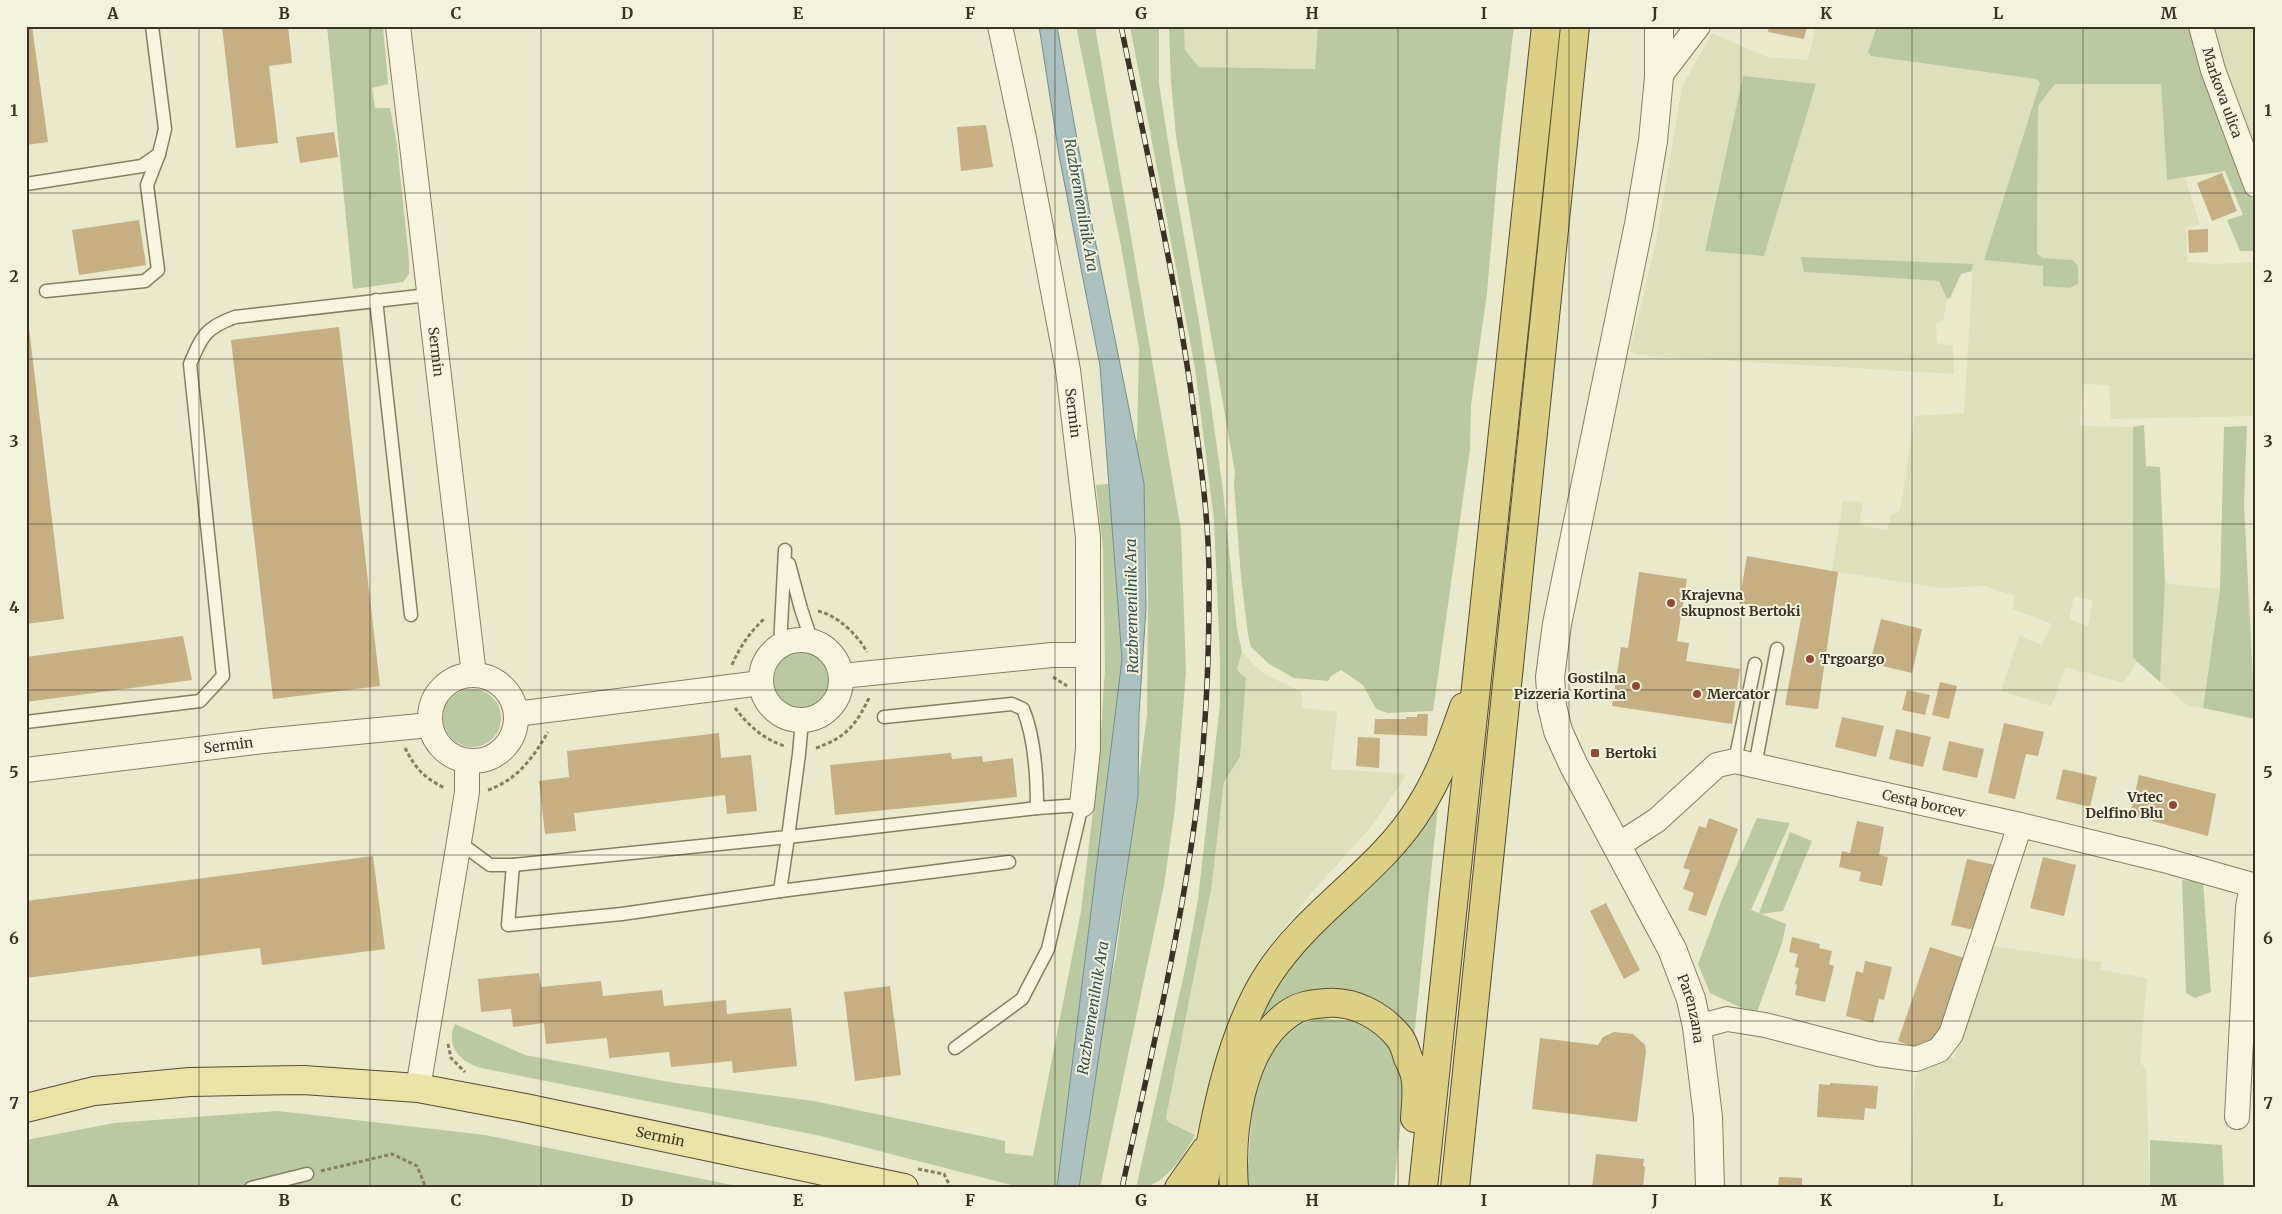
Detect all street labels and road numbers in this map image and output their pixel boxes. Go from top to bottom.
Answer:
street label: Markova ulica [2198,45,2247,141]
street label: Sermin [424,326,448,378]
street label: Sermin [1061,387,1085,439]
street label: Sermin [203,733,254,757]
street label: Cesta borcev [1880,785,1968,822]
street label: Parenzana [1673,971,1708,1045]
street label: Sermin [634,1123,687,1151]

